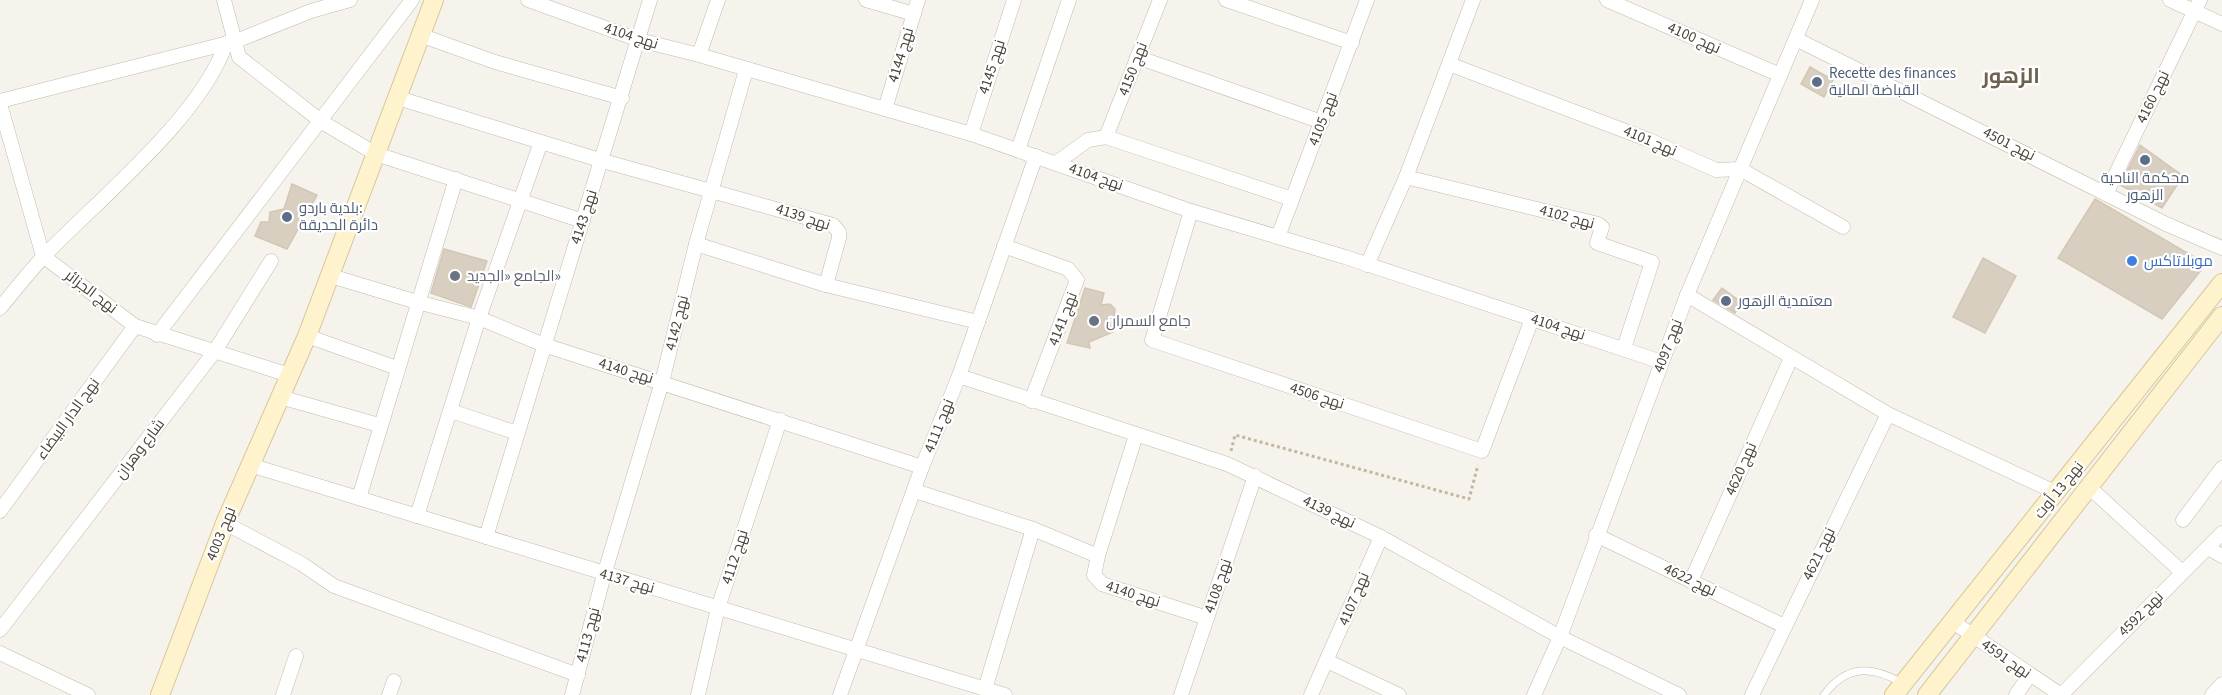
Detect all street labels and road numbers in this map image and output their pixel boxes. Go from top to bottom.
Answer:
street label: نهج 4104 [601,17,661,55]
street label: نهج 4100 [1664,17,1724,59]
street label: نهج 4144 [883,25,919,85]
street label: نهج 4145 [973,37,1011,97]
street label: نهج 4150 [1113,39,1153,99]
street label: نهج 4160 [2131,67,2175,127]
street label: نهج 4105 [1303,89,1343,149]
street label: نهج 4101 [1620,120,1680,162]
street label: نهج 4501 [1979,122,2039,166]
street label: نهج 4104 [1066,158,1126,196]
street label: نهج 4143 [565,187,603,247]
street label: نهج 4139 [773,198,833,236]
street label: نهج 4102 [1537,200,1597,234]
street label: نهج الجزائر [60,265,122,319]
street label: نهج 4141 [1043,289,1083,349]
street label: نهج 4142 [660,293,694,353]
street label: نهج 4104 [1528,308,1588,346]
street label: نهج 4097 [1648,316,1688,376]
street label: نهج 4140 [596,353,656,389]
street label: نهج الدار البيضاء [31,374,105,464]
street label: نهج 4506 [1287,377,1347,415]
street label: نهج 4111 [919,396,959,456]
street label: شارع وهران [110,414,170,484]
street label: نهج 4620 [1720,439,1762,499]
street label: نهج 13 أوت [2029,457,2089,523]
street label: نهج 4139 [1299,490,1359,534]
street label: نهج 4003 [201,504,241,564]
street label: نهج 4621 [1797,524,1841,584]
street label: نهج 4112 [716,527,754,587]
street label: نهج 4108 [1199,556,1237,616]
street label: نهج 4622 [1660,558,1720,602]
street label: نهج 4137 [597,563,657,599]
street label: نهج 4107 [1333,569,1375,629]
street label: نهج 4140 [1103,575,1163,613]
street label: نهج 4592 [2114,587,2168,641]
street label: نهج 4113 [571,605,605,665]
street label: نهج 4591 [1977,634,2035,684]

